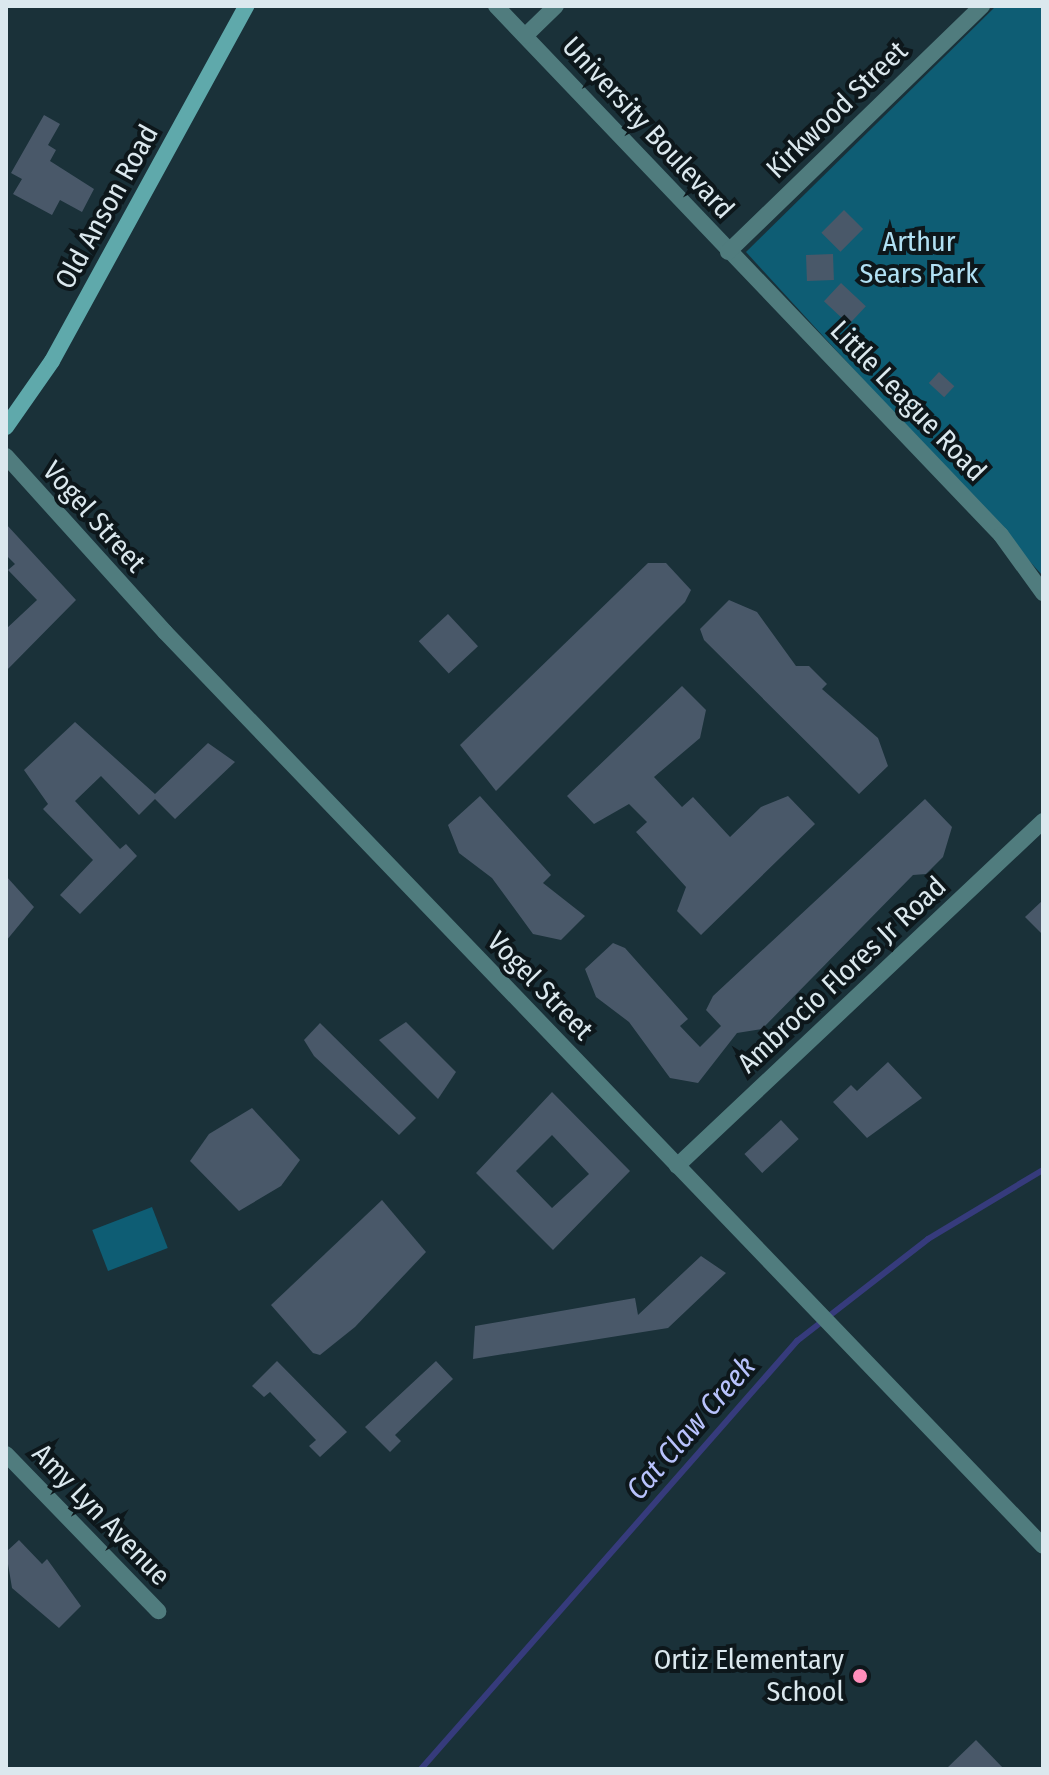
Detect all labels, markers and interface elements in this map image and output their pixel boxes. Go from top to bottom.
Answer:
street label: University Boulevard [555,30,741,226]
street label: Kirkwood Street [760,34,914,186]
street label: Old Anson Road [48,119,166,295]
park label: Arthur Sears Park [860,225,978,291]
street label: Little League Road [823,314,993,488]
street label: Vogel Street [35,455,153,579]
street label: Ambrocio Flores Jr Road [731,870,953,1080]
street label: Vogel Street [480,925,600,1047]
water label: Cat Claw Creek [619,1349,763,1507]
street label: Amy Lyn Avenue [25,1437,177,1593]
place label: Ortiz Elementary School [654,1643,844,1709]
marker: Ortiz Elementary School [851,1667,869,1685]

